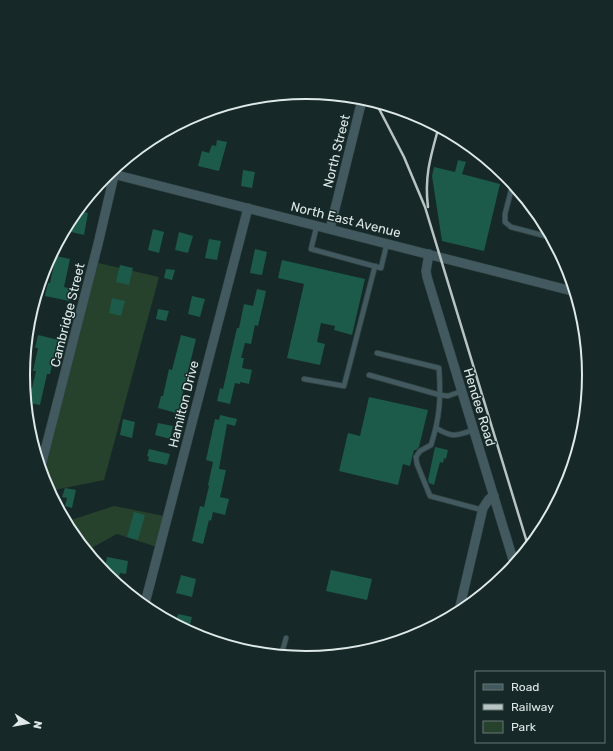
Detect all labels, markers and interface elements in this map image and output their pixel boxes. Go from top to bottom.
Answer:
street label: North Street [320,113,353,189]
street label: North East Avenue [289,199,402,240]
street label: Cambridge Street [47,262,89,369]
street label: Hamilton Drive [165,359,202,449]
street label: Hendee Road [461,366,498,448]
legend [475,671,605,743]
text: Road [511,680,539,694]
text: Railway [511,700,554,714]
north arrow [8,703,48,743]
text: N [30,720,44,730]
text: Park [511,720,537,734]

